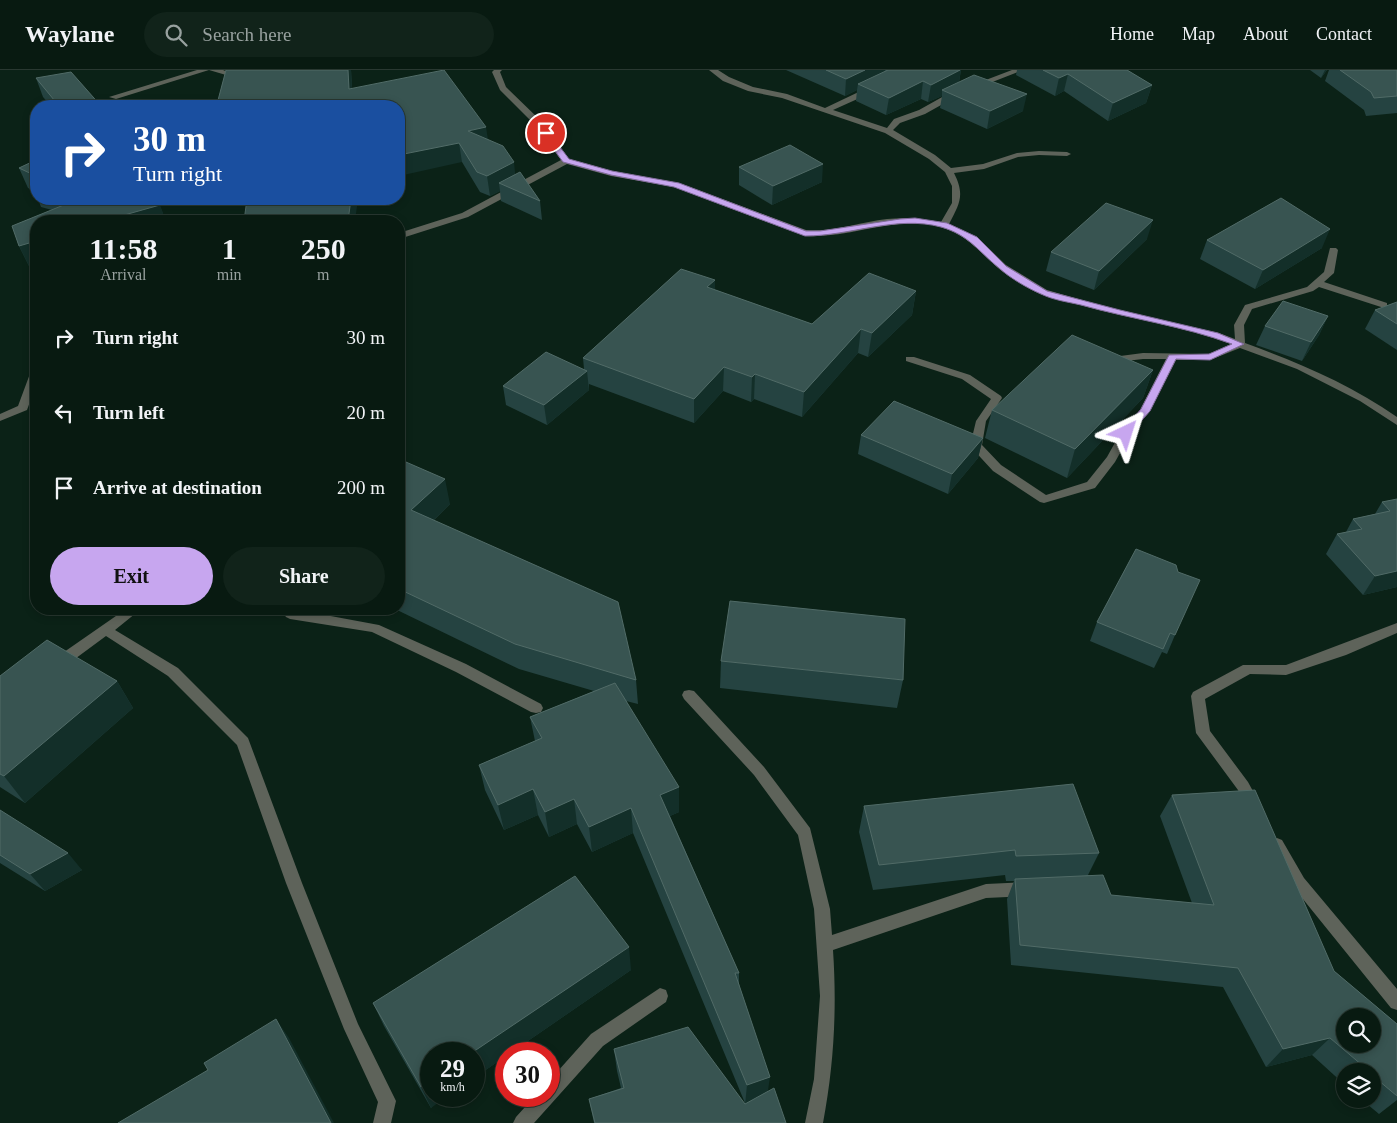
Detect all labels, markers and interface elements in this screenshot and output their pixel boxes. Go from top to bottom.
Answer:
search box [144,12,494,57]
text: Waylane [25,21,114,47]
icon: search [162,21,190,49]
text: Search here [202,24,291,45]
text: Home [1110,24,1154,44]
text: Map [1182,24,1215,44]
text: About [1243,24,1288,44]
text: Contact [1316,24,1372,44]
pin [525,112,567,154]
icon: arrive [532,119,560,147]
icon: right [50,120,115,185]
text: 30 m [133,120,206,159]
text: Turn right [133,161,222,186]
text: 11:58 [89,232,158,265]
text: 1 [222,232,237,265]
text: 250 [301,232,346,265]
text: Arrival [100,266,146,283]
text: min [217,266,242,283]
text: m [317,266,330,283]
icon: right [50,324,78,352]
text: Turn right [93,327,178,348]
text: 30 m [346,327,385,348]
icon: left [50,399,78,427]
text: Turn left [93,402,165,423]
text: 20 m [346,402,385,423]
position arrow [1099,406,1151,458]
icon: arrive [50,474,78,502]
text: Arrive at destination [93,477,262,498]
text: 200 m [337,477,385,498]
button: Exit [50,547,213,605]
button: Share [223,547,385,605]
map controls [1336,1008,1381,1108]
button: search [1336,1008,1381,1053]
speed limit sign: 30 [495,1042,560,1107]
text: 29 [440,1055,465,1082]
button: layers [1336,1063,1381,1108]
text: km/h [440,1080,465,1094]

